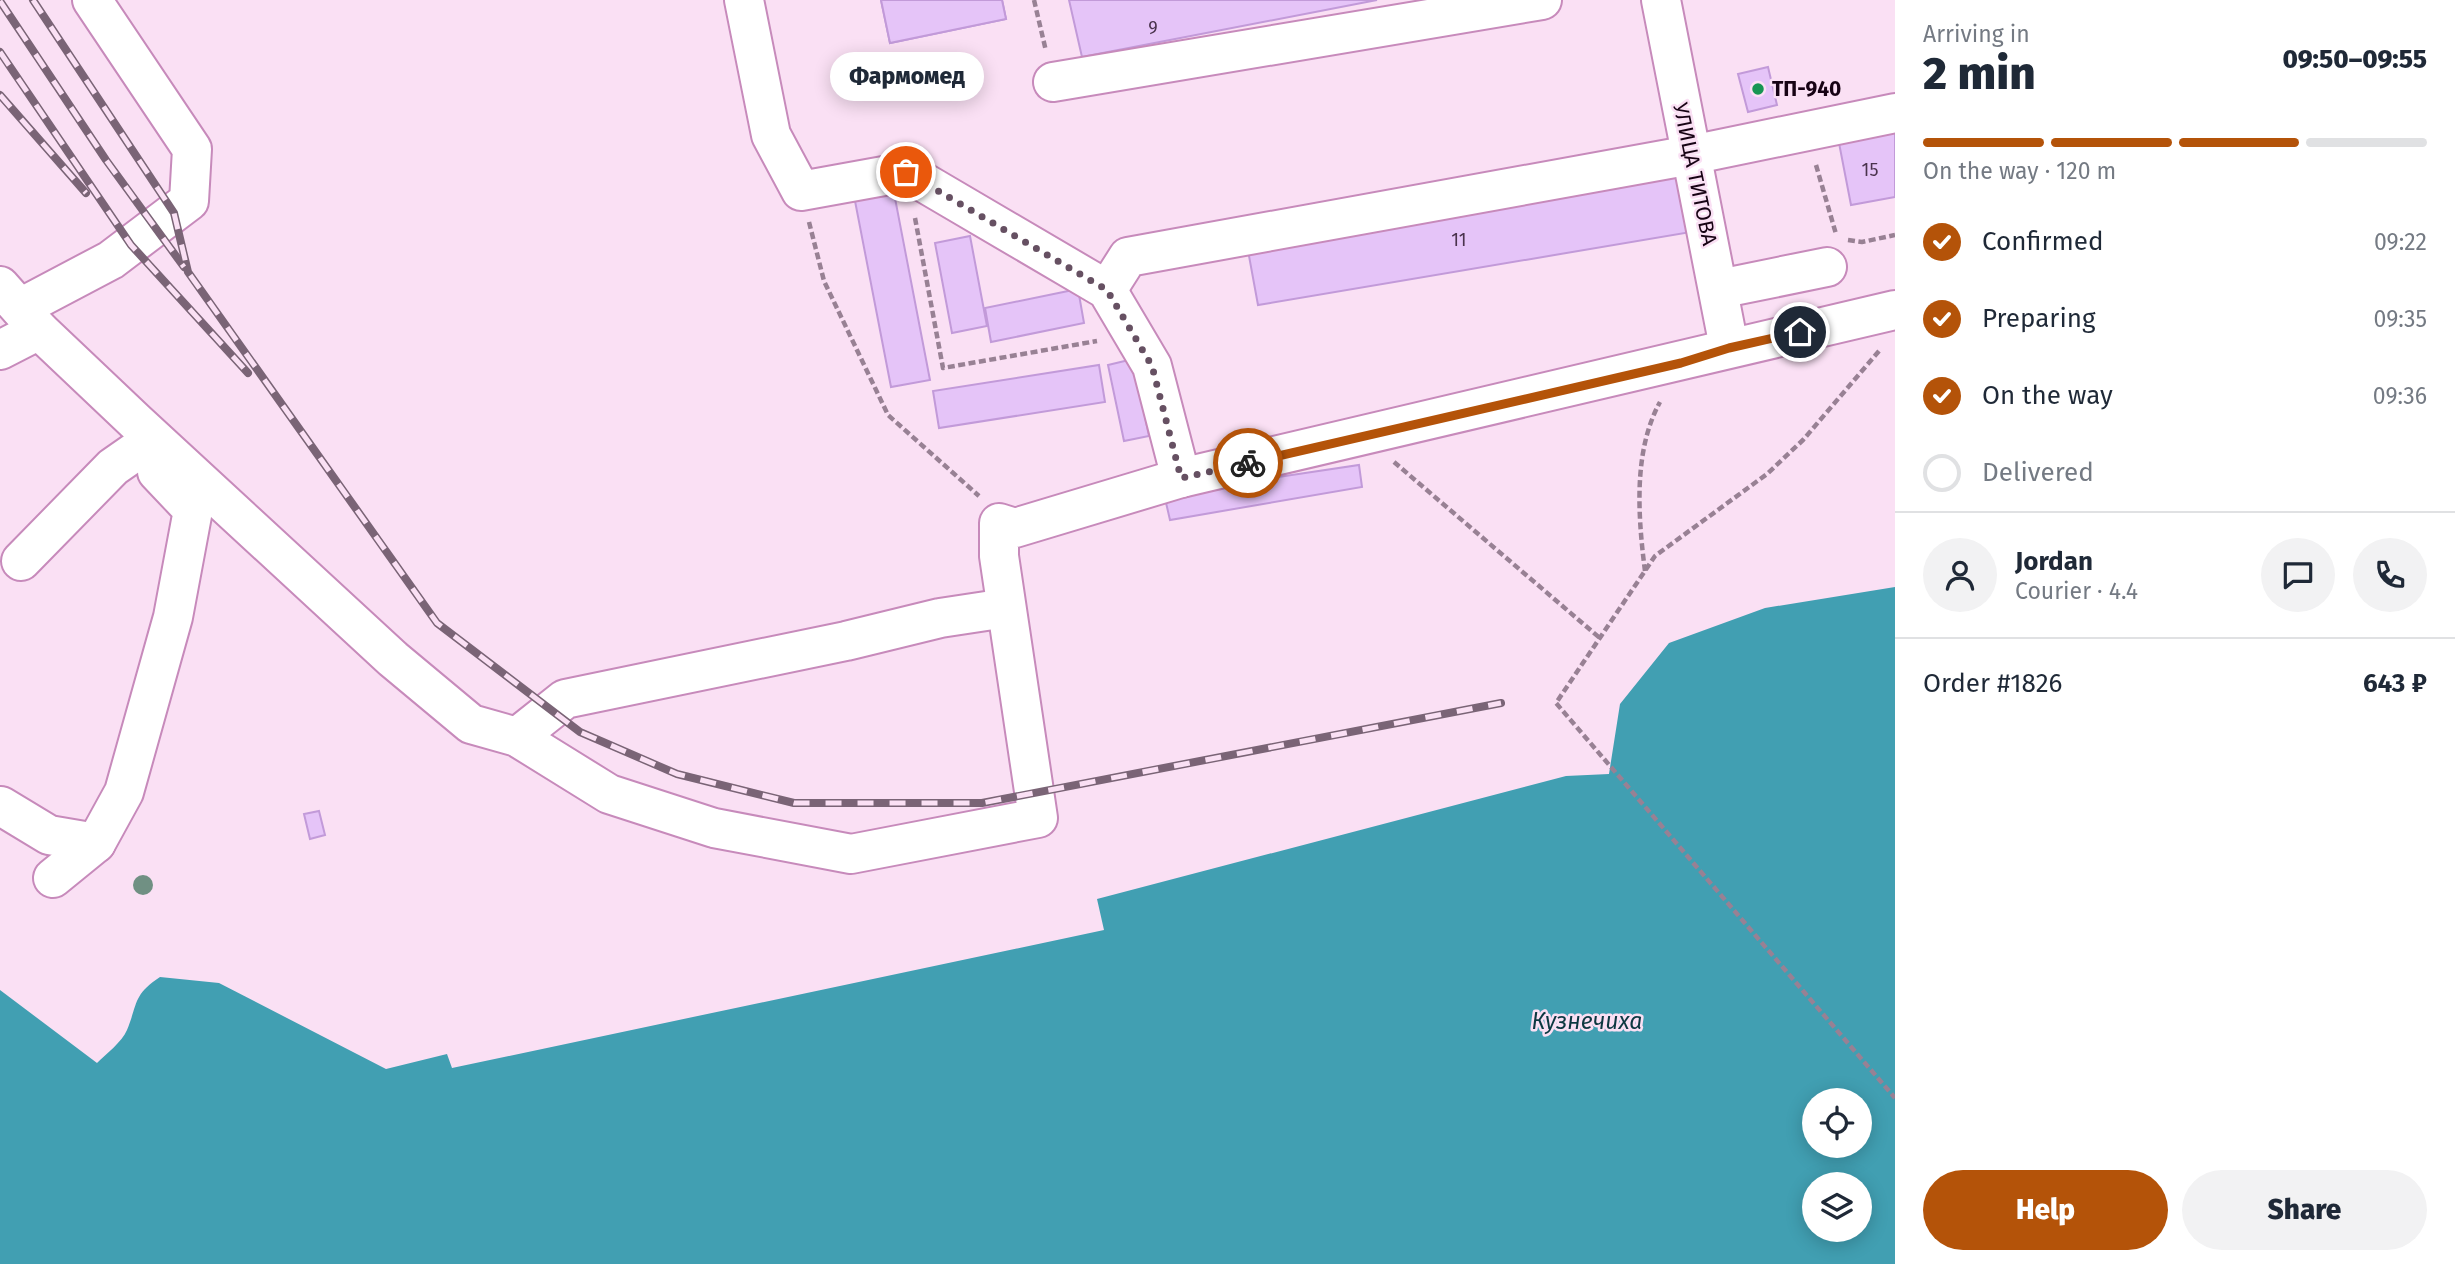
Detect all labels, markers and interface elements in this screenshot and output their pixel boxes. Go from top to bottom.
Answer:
house number: 9 [1148,17,1158,39]
text: Arriving in [1923,20,2030,48]
text: 09:50–09:55 [2283,44,2427,75]
text: 2 min [1923,46,2036,101]
callout: Фармомед [829,53,983,102]
text: Фармомед [849,62,965,90]
place label: ТП-940 [1772,76,1841,102]
marker: ТП-940 [1750,81,1766,97]
street label: УЛИЦА ТИТОВА [1667,100,1723,248]
pin [876,142,936,202]
icon: bag [887,153,925,191]
text: On the way · 120 m [1923,157,2116,185]
house number: 15 [1862,159,1878,181]
icon: check [1923,223,1961,261]
text: Confirmed [1982,226,2103,257]
text: 09:22 [2374,228,2427,256]
house number: 11 [1451,229,1467,251]
icon: check [1923,300,1961,338]
pin [1770,302,1830,362]
text: Preparing [1982,303,2095,334]
text: 09:35 [2374,305,2427,333]
icon: home [1781,313,1819,351]
icon: check [1923,377,1961,415]
text: On the way [1982,380,2113,411]
text: 09:36 [2373,382,2427,410]
courier [1213,428,1283,498]
icon: bike [1229,444,1267,482]
text: Delivered [1982,457,2094,488]
button: person [1923,538,1997,612]
button: chat [2261,538,2335,612]
button: phone [2353,538,2427,612]
text: Jordan [2015,546,2093,577]
text: Courier · 4.4 [2015,577,2138,605]
text: Order #1826 [1923,668,2062,699]
text: 643 ₽ [2363,668,2427,699]
water label: Кузнечиха [1532,1007,1642,1035]
map controls [1802,1088,1872,1242]
button: locate [1802,1088,1872,1158]
button: Help [1923,1170,2168,1250]
button: Share [2182,1170,2427,1250]
button: layers [1802,1172,1872,1242]

